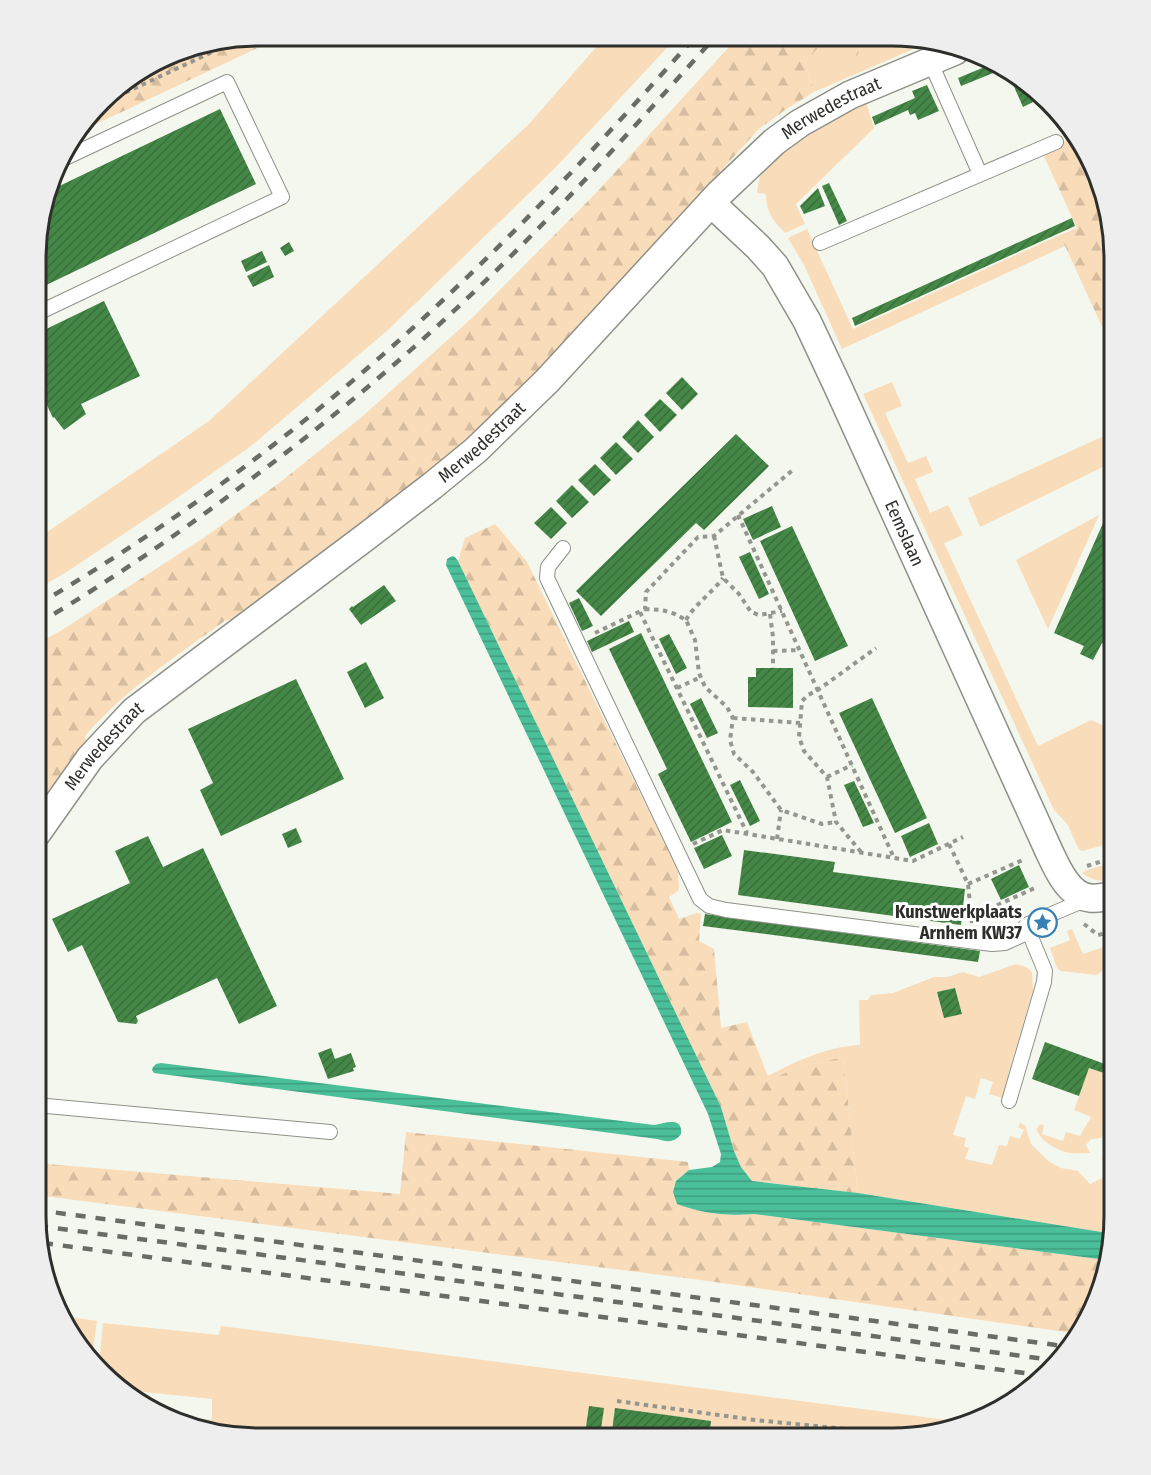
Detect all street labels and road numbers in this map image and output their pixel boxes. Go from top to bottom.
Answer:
street label: Merwedestraat [777,72,884,144]
street label: Merwedestraat [434,397,530,487]
street label: Eemslaan [880,497,929,570]
street label: Merwedestraat [60,697,148,794]

